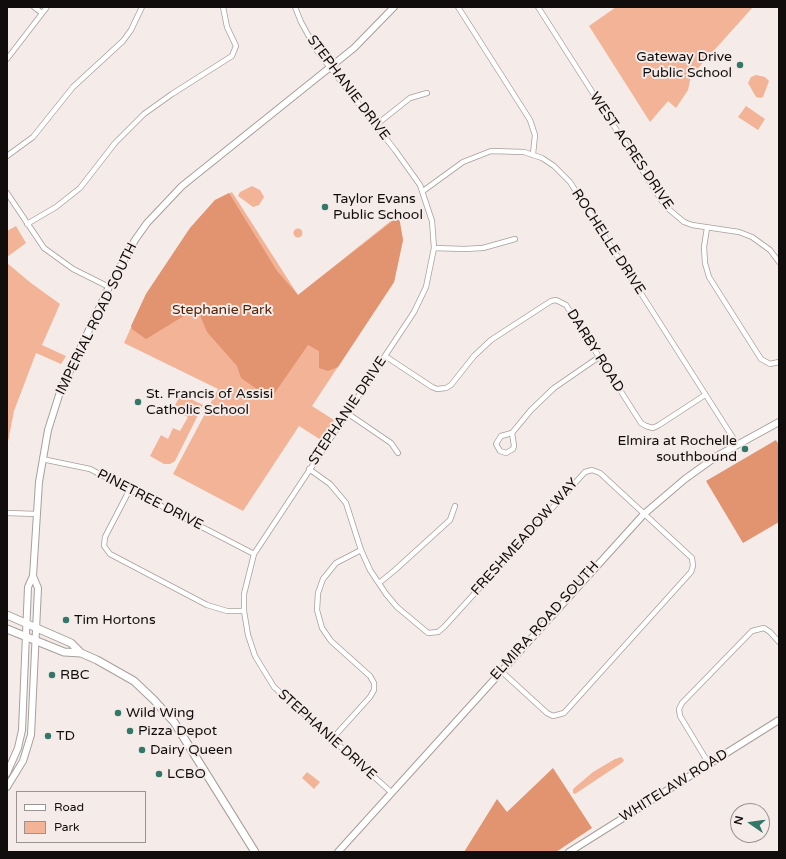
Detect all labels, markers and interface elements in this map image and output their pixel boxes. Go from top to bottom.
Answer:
street label: STEPHANIE DRIVE [303,32,393,144]
place label: Gateway Drive Public School [636,49,732,82]
marker: Gateway Drive Public School [735,60,745,70]
street label: WEST ACRES DRIVE [586,89,676,213]
street label: ROCHELLE DRIVE [568,186,648,298]
place label: Taylor Evans Public School [333,191,423,224]
marker: Taylor Evans Public School [320,202,330,212]
street label: IMPERIAL ROAD SOUTH [53,240,141,398]
park label: Stephanie Park [172,302,272,318]
street label: DARBY ROAD [563,306,627,396]
street label: STEPHANIE DRIVE [306,354,390,468]
place label: St. Francis of Assisi Catholic School [146,386,273,418]
marker: St. Francis of Assisi Catholic School [133,397,143,407]
place label: Elmira at Rochelle southbound [617,433,737,466]
marker: Elmira at Rochelle southbound [740,444,750,454]
street label: PINETREE DRIVE [94,466,206,534]
street label: FRESHMEADOW WAY [468,475,582,599]
street label: ELMIRA ROAD SOUTH [487,558,603,684]
place label: Tim Hortons [74,612,156,628]
marker: Tim Hortons [61,615,71,625]
place label: RBC [60,667,89,683]
marker: RBC [47,670,57,680]
street label: STEPHANIE DRIVE [274,686,380,784]
place label: Wild Wing [126,705,194,721]
marker: Wild Wing [113,708,123,718]
place label: Pizza Depot [138,723,217,739]
marker: Pizza Depot [125,726,135,736]
place label: TD [56,728,75,744]
marker: TD [43,731,53,741]
place label: Dairy Queen [150,742,232,758]
marker: Dairy Queen [137,745,147,755]
street label: WHITELAW ROAD [617,746,731,826]
place label: LCBO [167,766,206,782]
marker: LCBO [154,769,164,779]
legend [16,791,146,843]
text: Road [54,800,84,814]
north arrow [730,803,770,843]
text: N [731,815,746,826]
text: Park [54,820,80,834]

